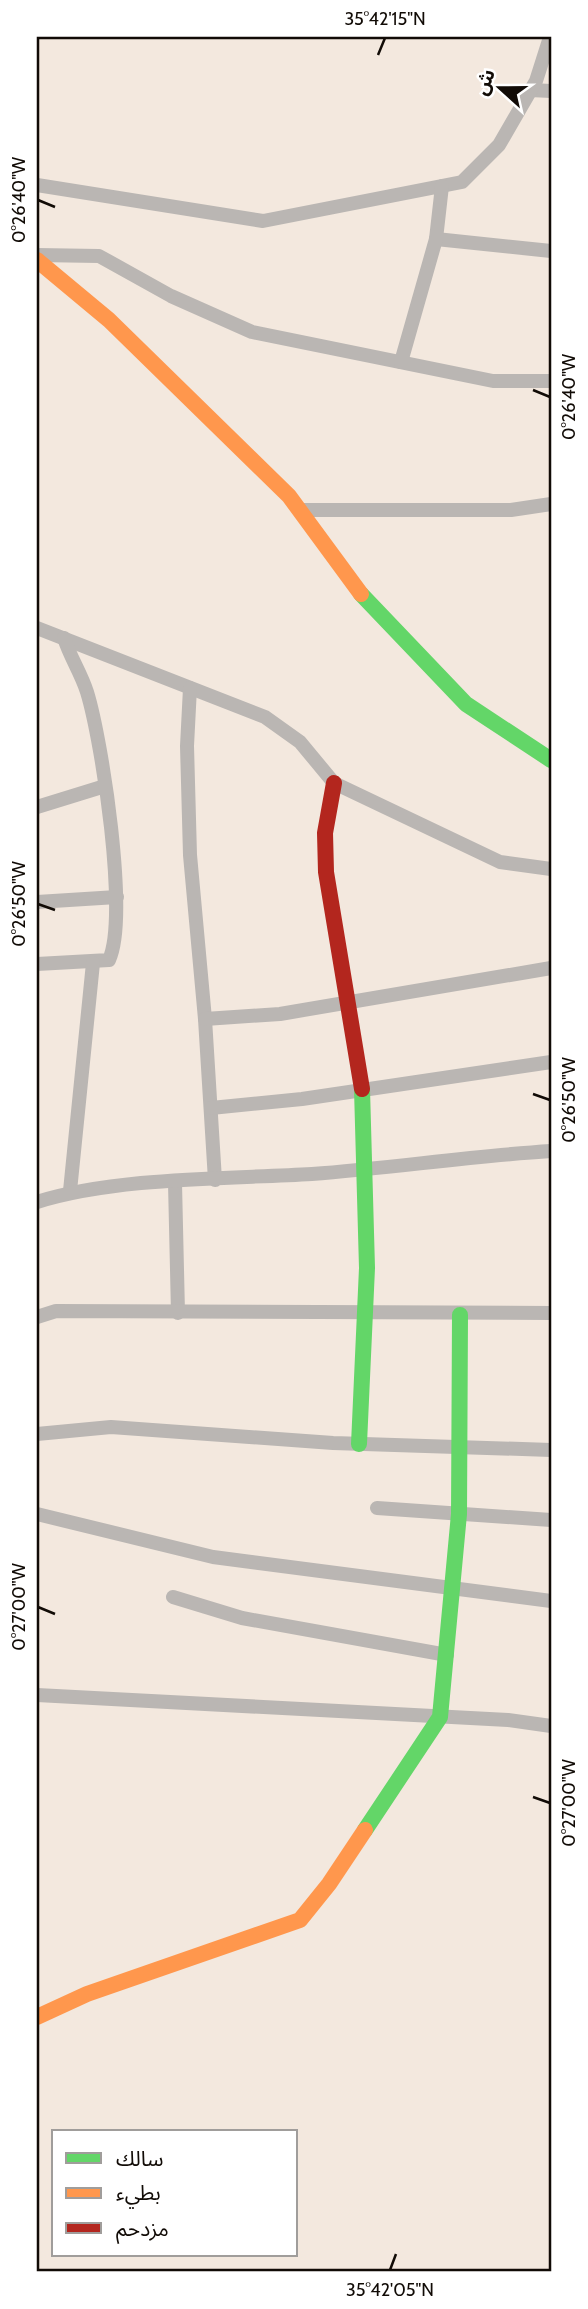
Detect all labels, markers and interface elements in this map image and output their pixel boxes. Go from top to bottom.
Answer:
text: 35°42'15"N [344,8,426,30]
north arrow [466,52,536,122]
text: ش [469,66,500,98]
text: 0°26'40"W [8,157,30,243]
text: 0°26'40"W [558,354,580,440]
text: 0°26'50"W [8,861,30,947]
text: 0°26'50"W [558,1057,580,1143]
text: 0°27'00"W [8,1563,30,1651]
text: 0°27'00"W [558,1759,580,1847]
legend [52,2130,298,2256]
text: سالك [116,2146,163,2171]
text: بطيء [116,2180,161,2209]
text: مزدحم [116,2216,169,2244]
text: 35°42'05"N [346,2279,434,2301]

